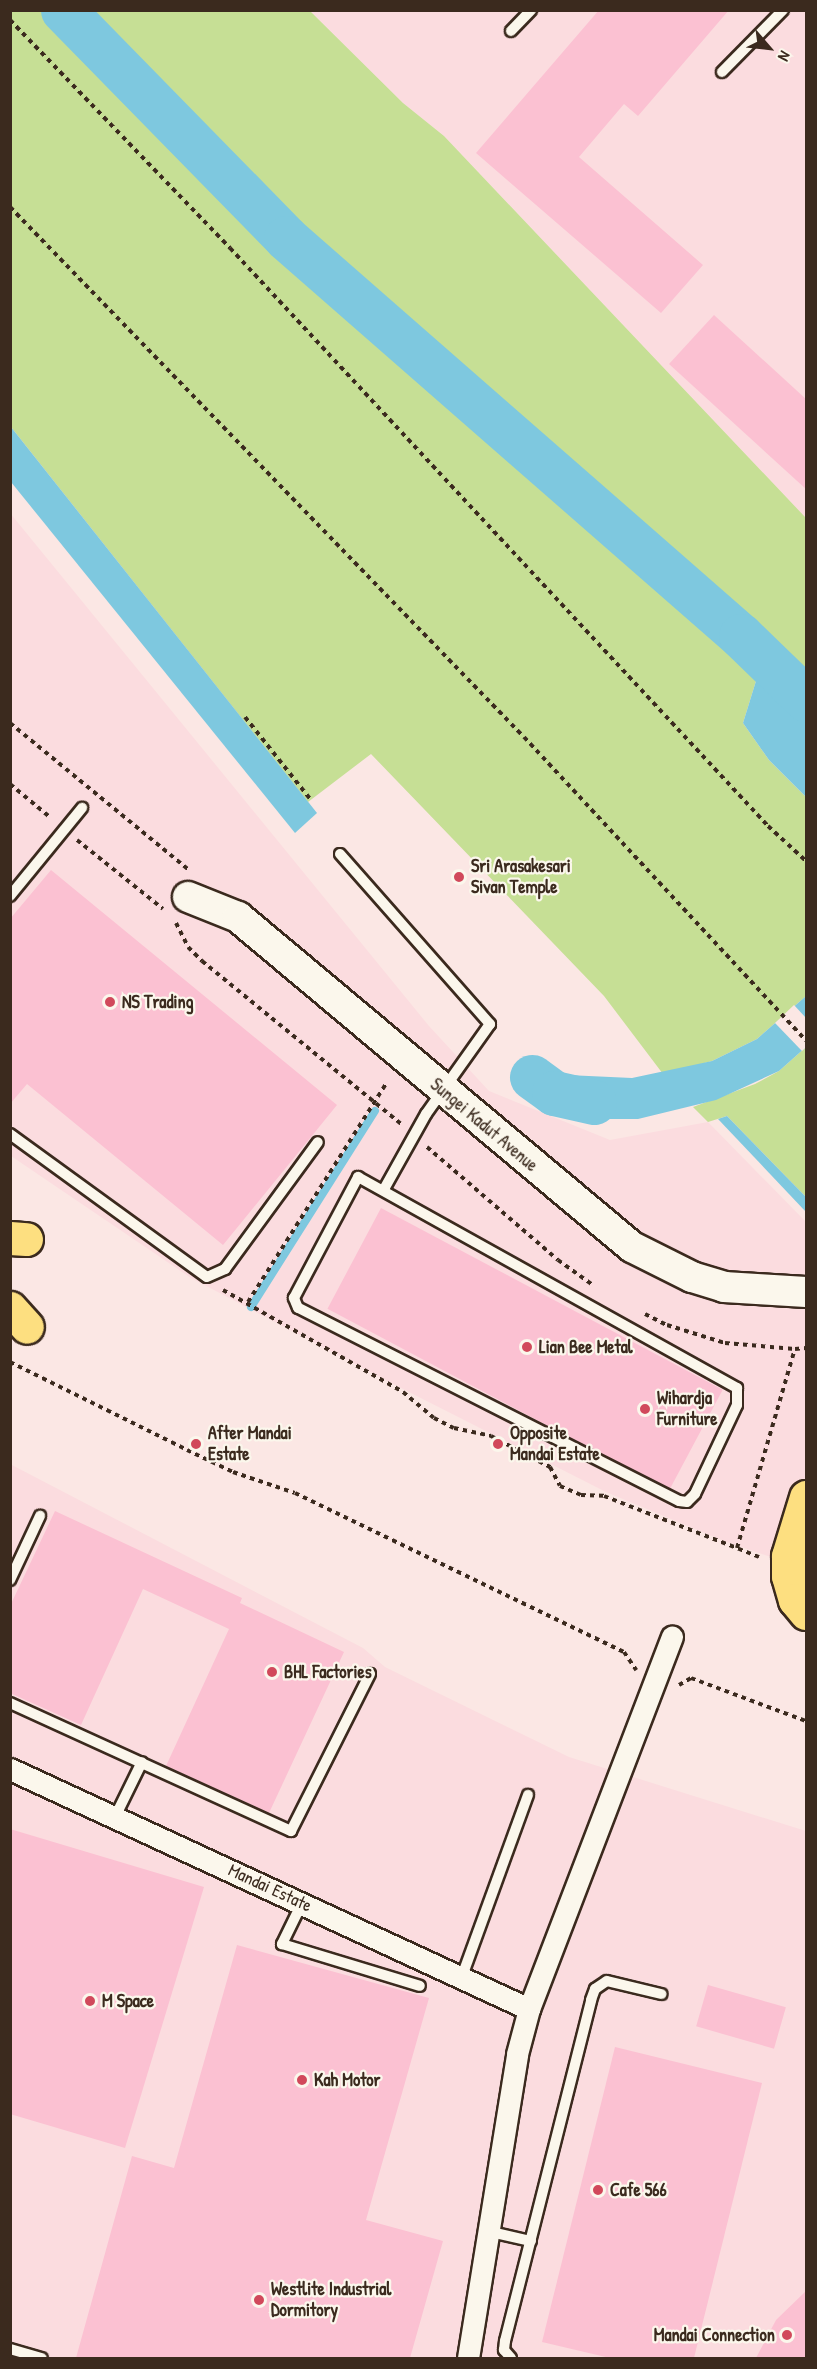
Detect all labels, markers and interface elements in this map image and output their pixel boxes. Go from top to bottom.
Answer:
north arrow [739,18,799,78]
text: N [773,48,797,65]
place label: Sri Arasakesari Sivan Temple [471,856,571,898]
marker: Sri Arasakesari Sivan Temple [452,870,466,884]
place label: NS Trading [122,991,194,1013]
marker: NS Trading [103,995,117,1009]
street label: Sungei Kadut Avenue [426,1074,542,1176]
place label: Lian Bee Metal [539,1336,633,1358]
marker: Lian Bee Metal [520,1340,534,1354]
place label: Wihardja Furniture [657,1388,718,1430]
marker: Wihardja Furniture [638,1402,652,1416]
place label: After Mandai Estate [208,1423,292,1466]
place label: Opposite Mandai Estate [510,1423,600,1466]
marker: After Mandai Estate [189,1437,203,1451]
marker: Opposite Mandai Estate [491,1437,505,1451]
place label: BHL Factories [284,1661,372,1683]
marker: BHL Factories [265,1665,279,1679]
street label: Mandai Estate [225,1859,315,1917]
place label: M Space [102,1990,154,2012]
marker: M Space [83,1994,97,2008]
place label: Kah Motor [314,2069,381,2091]
marker: Kah Motor [295,2073,309,2087]
place label: Cafe 566 [610,2179,667,2201]
marker: Cafe 566 [591,2183,605,2197]
place label: Westlite Industrial Dormitory [271,2279,391,2322]
marker: Westlite Industrial Dormitory [252,2293,266,2307]
place label: Mandai Connection [654,2324,775,2346]
marker: Mandai Connection [780,2328,794,2342]

